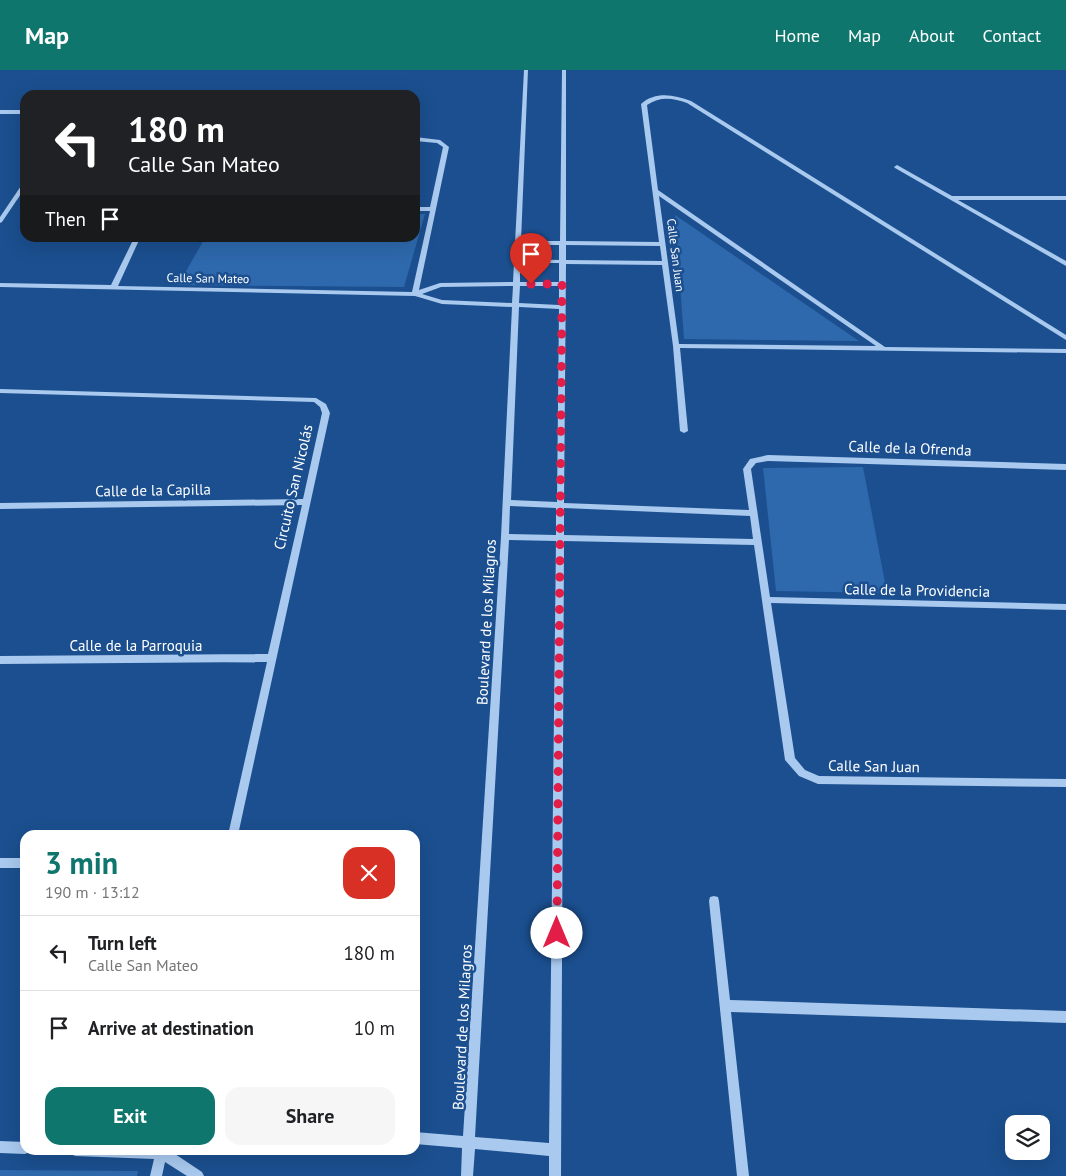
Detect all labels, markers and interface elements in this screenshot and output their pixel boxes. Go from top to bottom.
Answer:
text: Map [25,20,69,51]
text: Home [774,24,820,47]
text: Map [848,24,881,47]
text: About [909,24,955,47]
text: Contact [983,24,1041,47]
text: 180 m [128,106,225,152]
icon: left [45,110,110,175]
text: Calle San Mateo [128,150,280,178]
icon: arrive [96,205,124,233]
text: Then [45,207,86,231]
street label: Calle San Juan [664,218,688,292]
pin [510,233,552,284]
icon: arrive [517,240,545,268]
street label: Calle San Mateo [166,270,250,286]
street label: Circuito San Nicolás [269,423,317,551]
street label: Calle de la Ofrenda [848,436,972,460]
street label: Calle de la Capilla [95,479,211,501]
street label: Boulevard de los Milagros [472,539,500,705]
street label: Calle de la Providencia [844,579,990,601]
street label: Calle de la Parroquia [70,636,202,655]
street label: Calle San Juan [828,756,920,776]
text: 3 min [45,843,118,882]
button: close [343,847,395,899]
text: 190 m · 13:12 [45,882,140,902]
position arrow [530,906,582,958]
text: Turn left [88,931,157,955]
icon: left [45,939,73,967]
text: 180 m [343,941,395,965]
street label: Boulevard de los Milagros [448,944,476,1110]
text: Calle San Mateo [88,955,198,975]
icon: arrive [45,1014,73,1042]
text: Arrive at destination [88,1016,254,1040]
text: 10 m [354,1016,395,1040]
button: Exit [45,1087,215,1145]
button: Share [225,1087,395,1145]
map controls [1005,1115,1050,1160]
button: layers [1005,1115,1050,1160]

